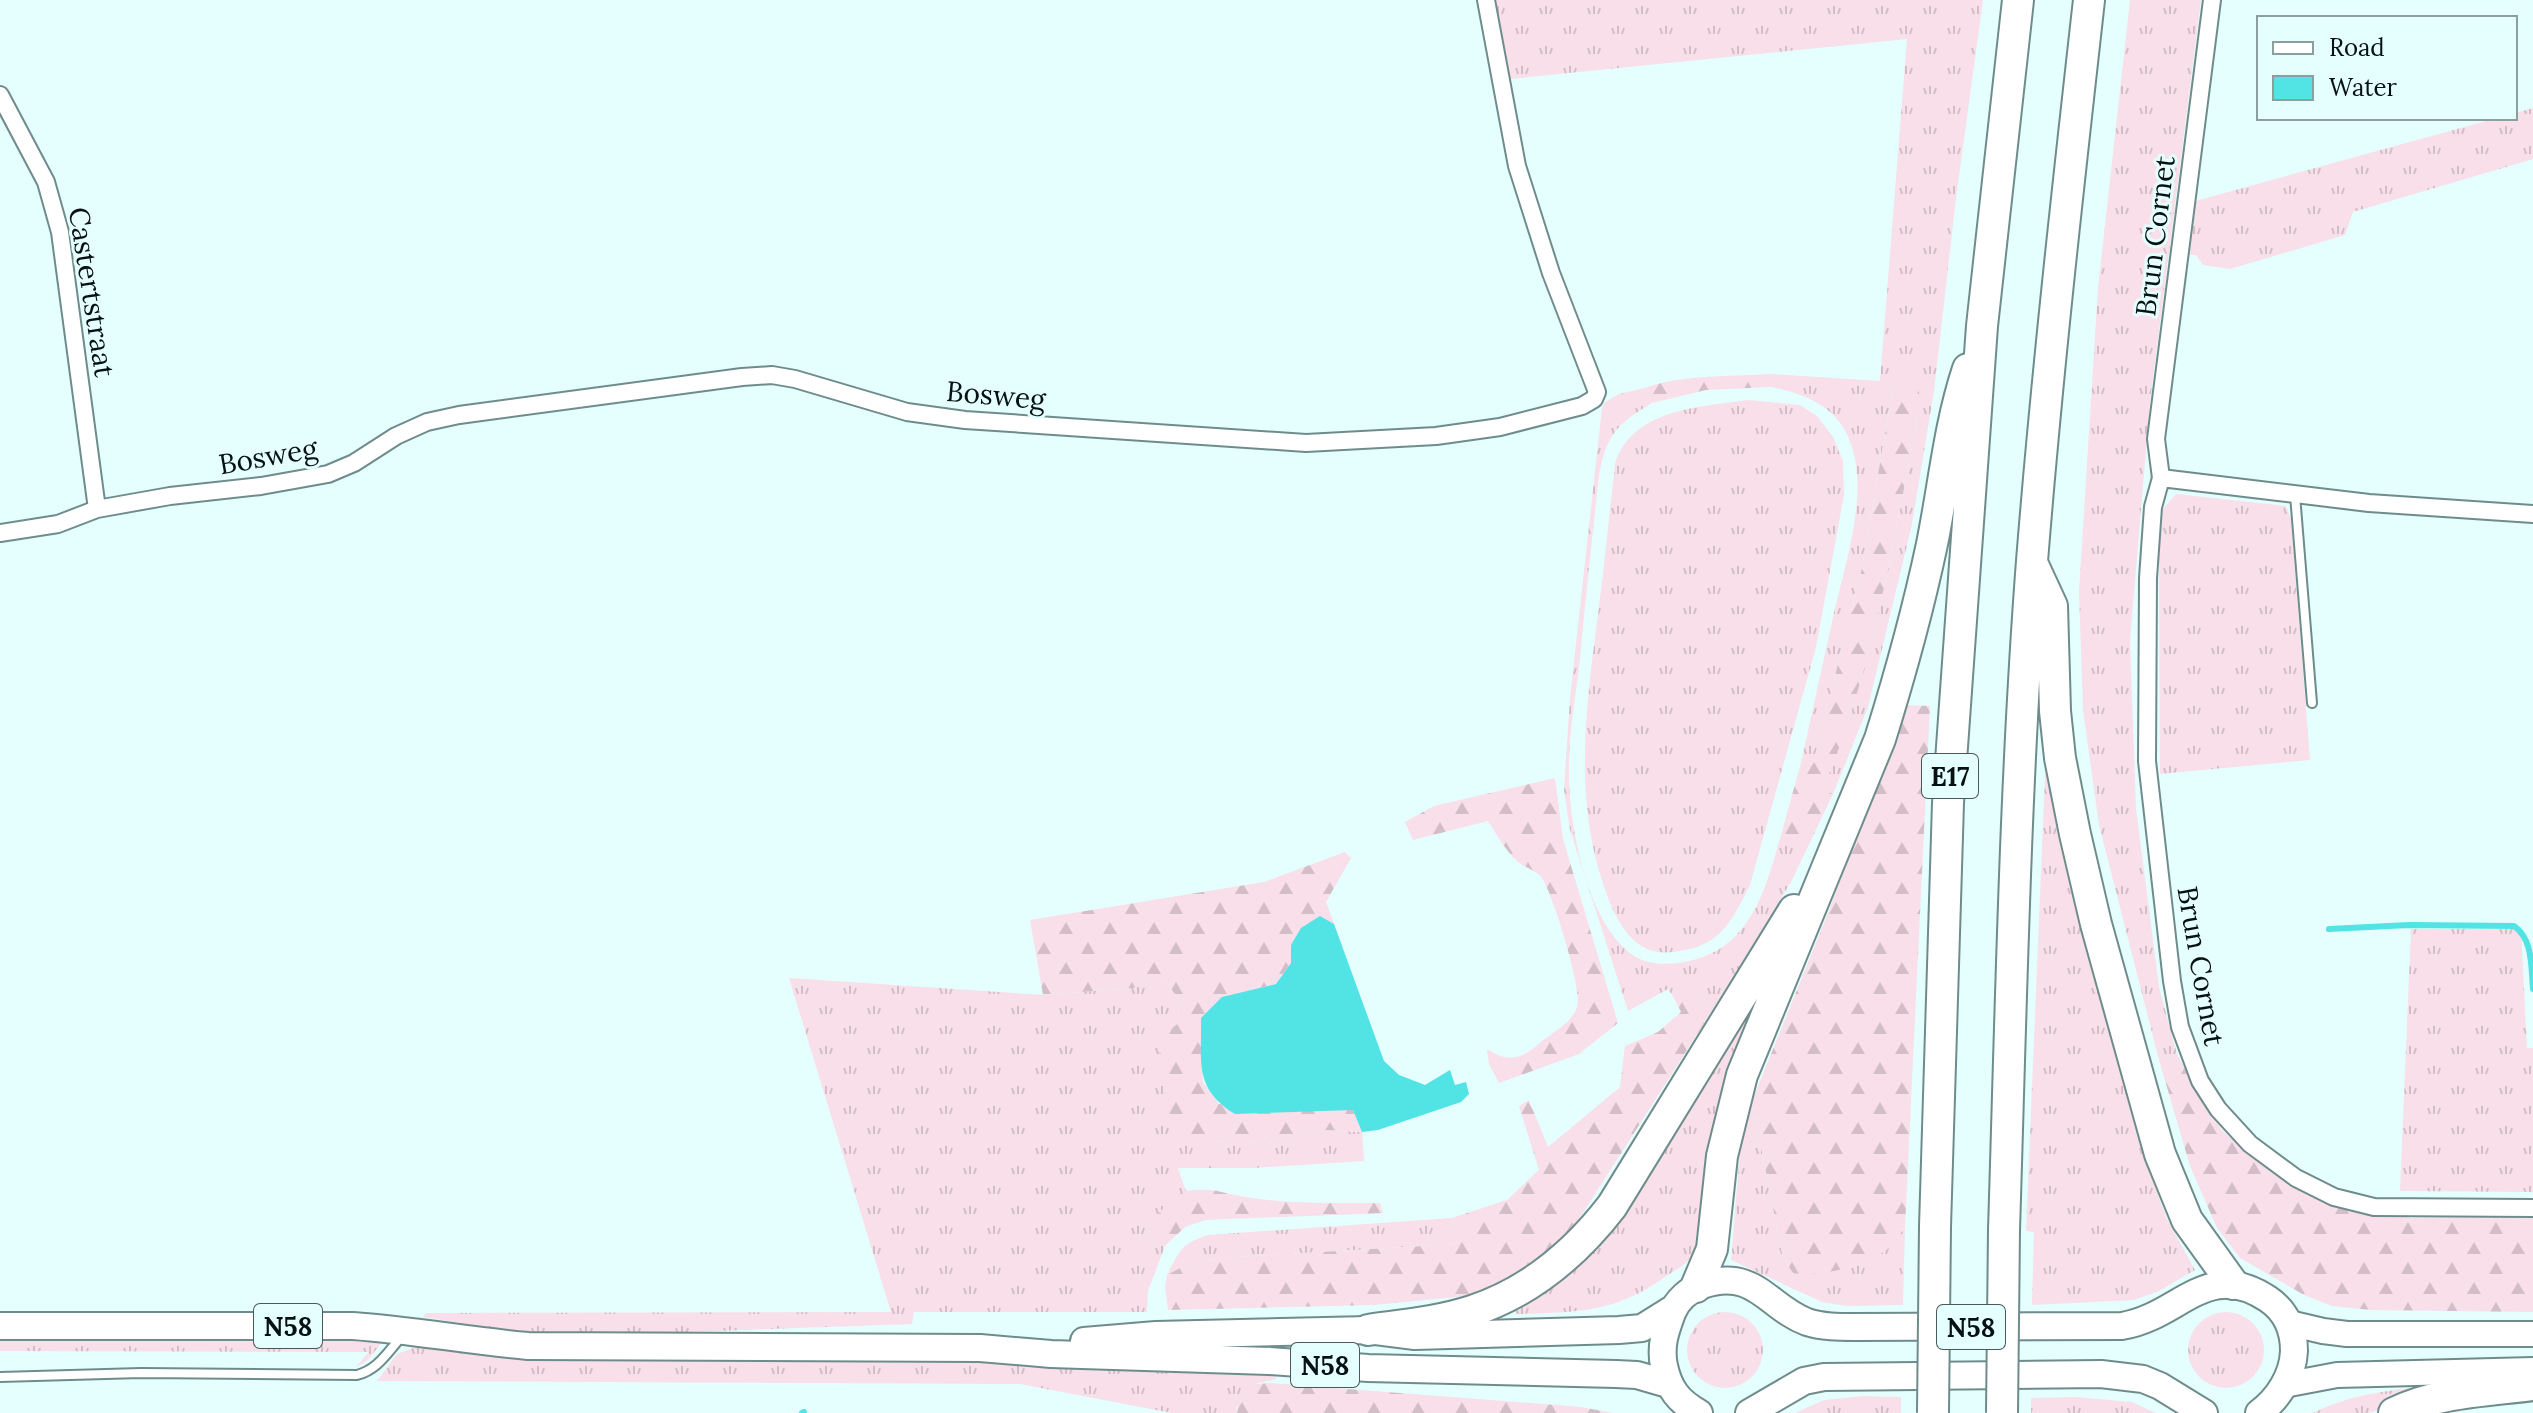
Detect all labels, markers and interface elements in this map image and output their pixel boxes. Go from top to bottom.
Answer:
legend [2257,16,2517,120]
text: Road [2329,32,2385,63]
text: Water [2329,72,2397,103]
street label: Brun Cornet [2127,154,2183,318]
street label: Castertstraat [61,205,123,380]
street label: Bosweg [945,373,1048,417]
street label: Bosweg [216,430,321,482]
road number: E17 [1922,754,1978,798]
street label: Brun Cornet [2169,883,2233,1049]
road number: N58 [254,1304,322,1348]
road number: N58 [1937,1305,2005,1349]
road number: N58 [1291,1343,1359,1387]

